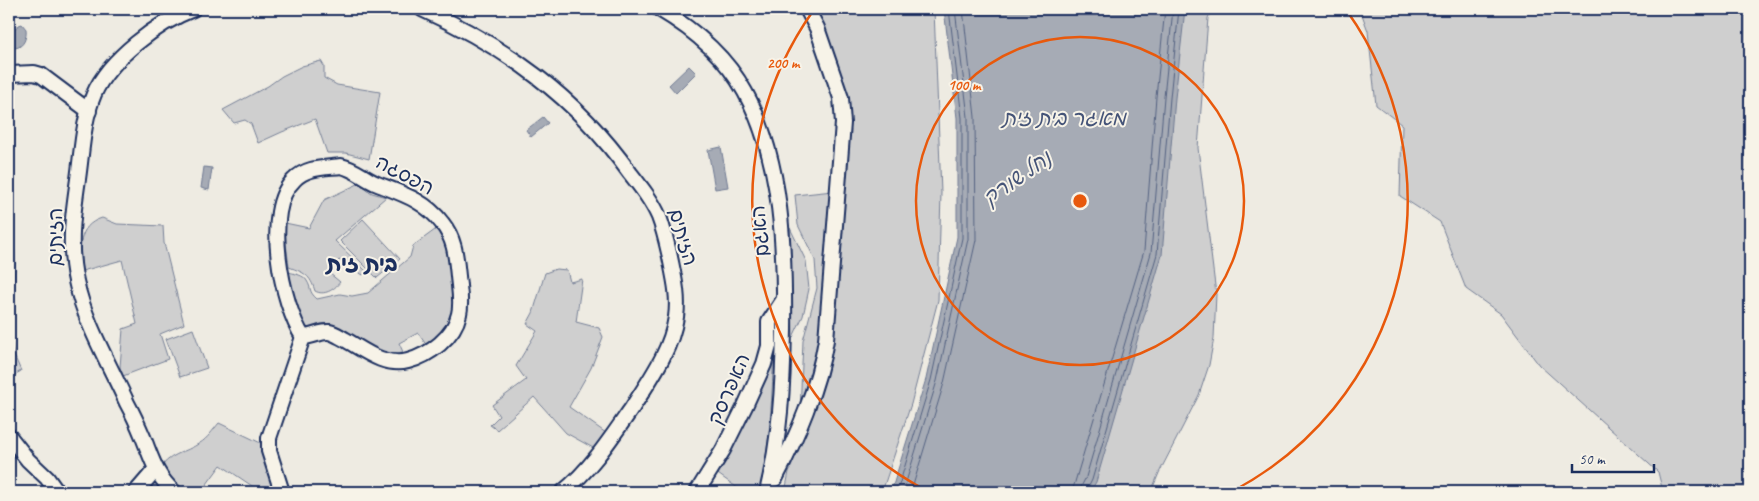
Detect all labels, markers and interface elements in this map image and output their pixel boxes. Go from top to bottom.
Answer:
text: 200 m [767,54,801,73]
text: 100 m [948,76,982,95]
water label: מאגר בית זית [1000,105,1127,131]
water label: נחל שורק [978,144,1058,211]
street label: הפסגה [371,149,439,201]
centre of rings [1071,192,1089,210]
street label: האגם [745,204,775,258]
street label: הזיתים [663,205,703,269]
street label: הזיתים [43,208,68,266]
district label: בית זית [324,250,398,278]
street label: האפרסק [702,350,756,428]
scale bar [1572,441,1654,473]
text: 50 m [1579,450,1606,469]

